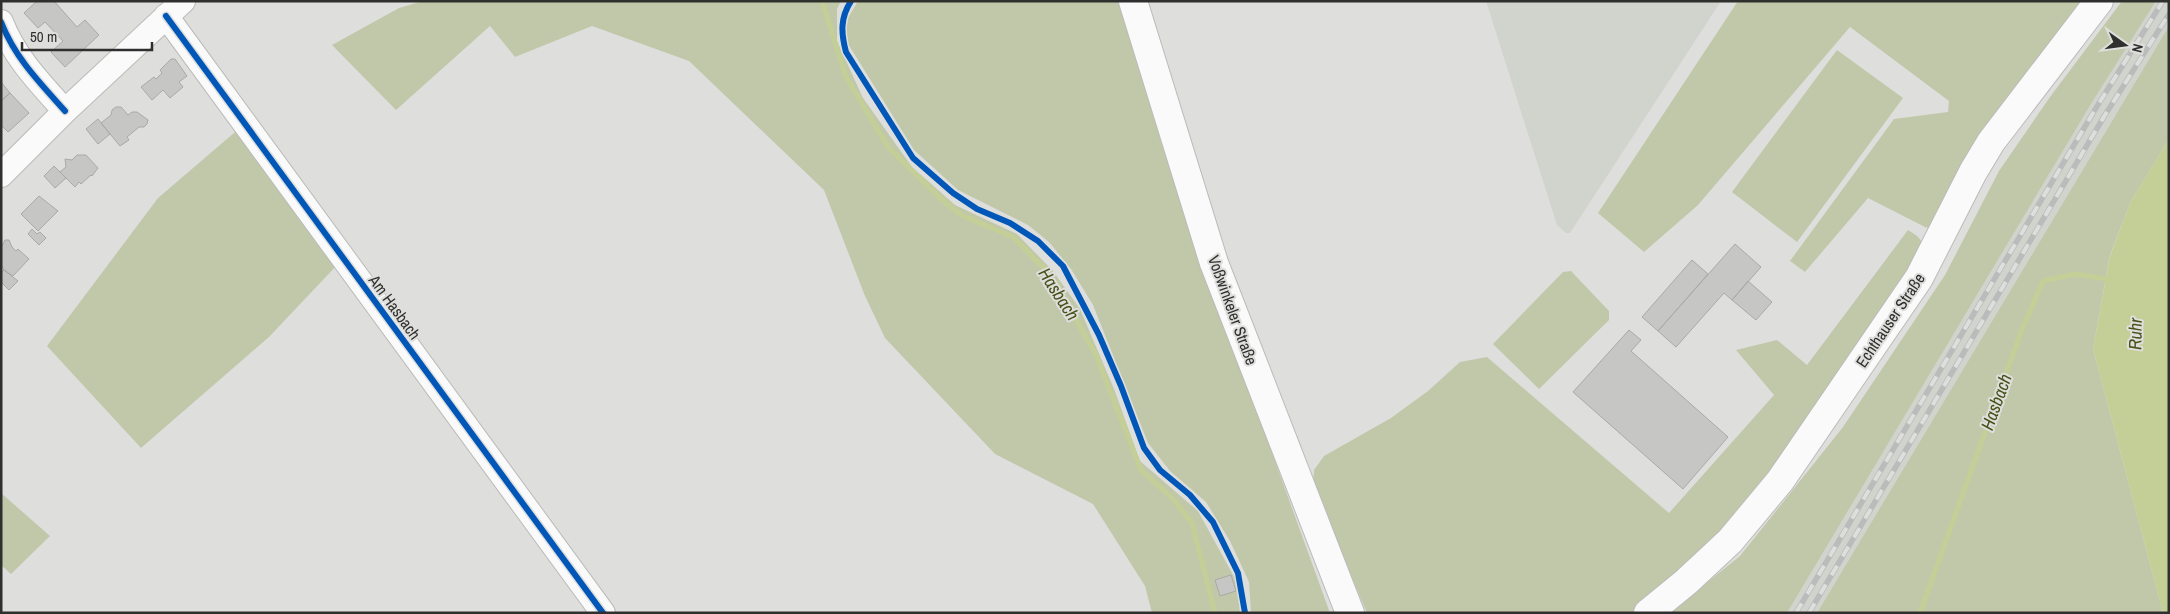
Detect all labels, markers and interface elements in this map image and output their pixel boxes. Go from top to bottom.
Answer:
scale bar [22,20,152,52]
north arrow [2100,20,2150,70]
text: 50 m [30,26,57,47]
text: N [2128,42,2147,54]
street label: Voßwinkeler Straße [1203,252,1263,368]
water label: Hasbach [1033,263,1085,325]
street label: Echthauser Straße [1850,268,1930,372]
street label: Am Hasbach [363,269,426,344]
water label: Ruhr [2122,317,2148,350]
water label: Hasbach [1974,370,2018,434]

